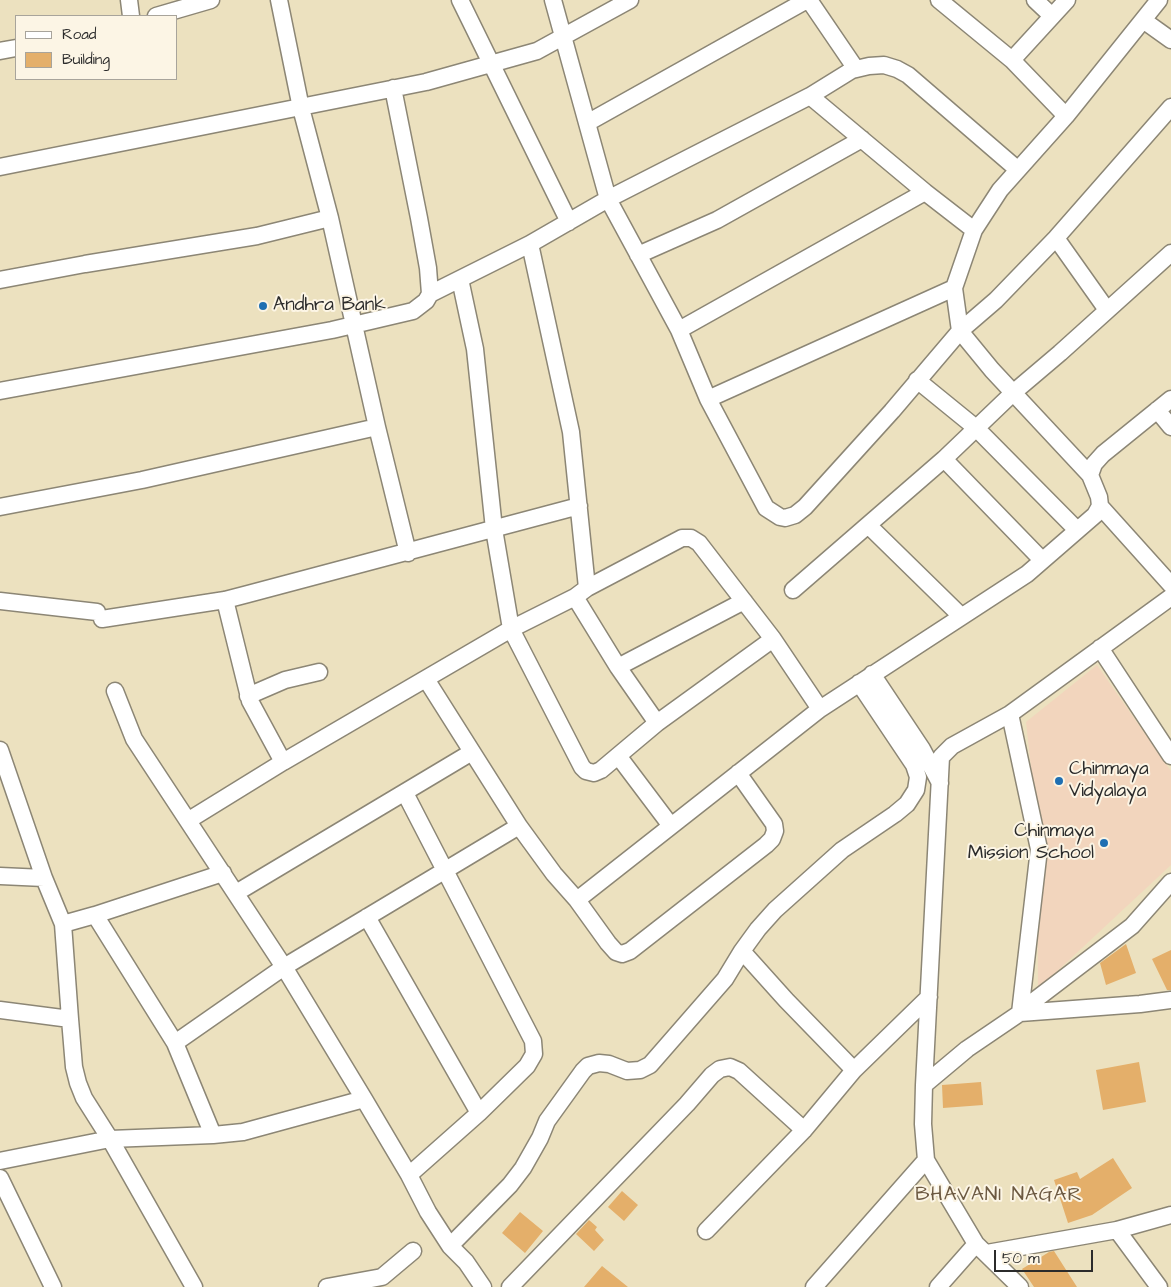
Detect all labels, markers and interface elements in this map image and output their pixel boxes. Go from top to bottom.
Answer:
legend [15,15,178,80]
text: Road [62,24,96,45]
text: Building [62,49,110,70]
place label: Andhra Bank [273,295,386,317]
marker: Andhra Bank [257,300,269,312]
place label: Chinmaya Vidyalaya [1069,759,1149,803]
marker: Chinmaya Vidyalaya [1053,775,1065,787]
place label: Chinmaya Mission School [968,821,1094,865]
marker: Chinmaya Mission School [1098,837,1110,849]
district label: BHAVANI NAGAR [914,1184,1084,1208]
scale bar [996,1240,1095,1272]
text: 50 m [1002,1248,1040,1269]

